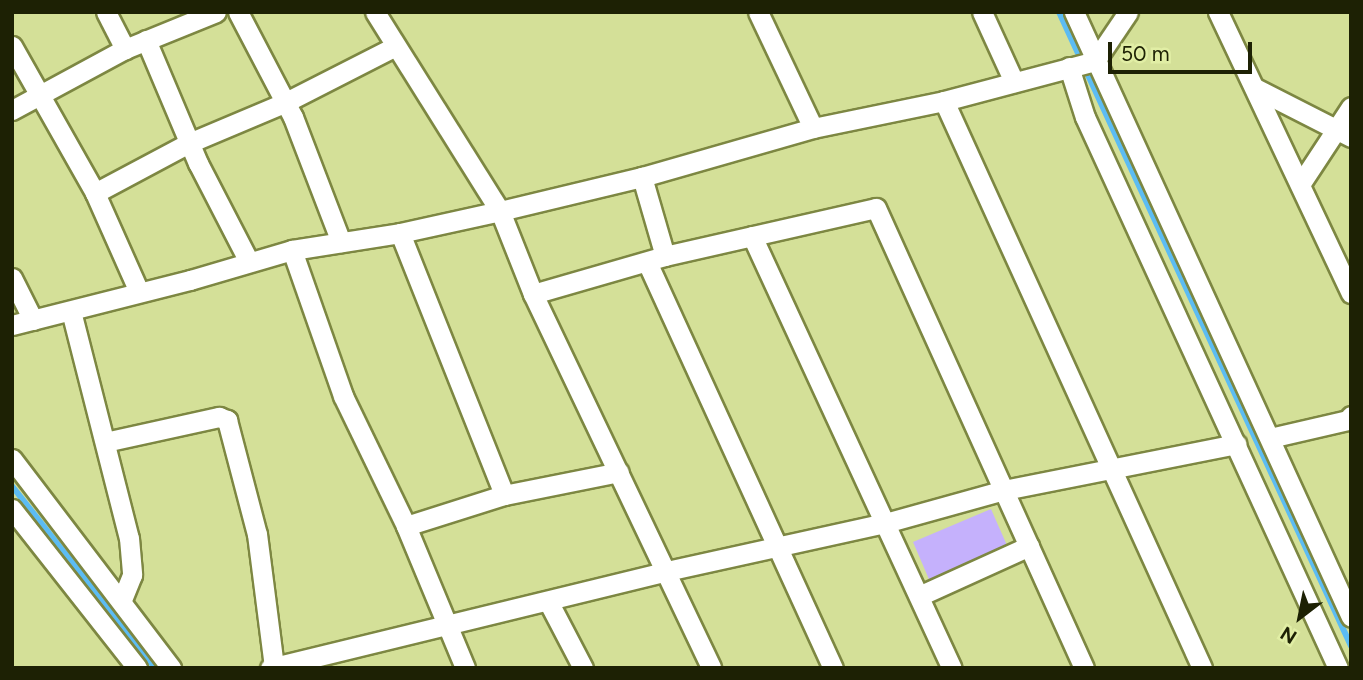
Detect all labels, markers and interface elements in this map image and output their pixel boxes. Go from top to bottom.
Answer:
scale bar [1111,28,1254,72]
text: 50 m [1121,41,1170,66]
north arrow [1265,582,1335,652]
text: N [1276,622,1301,649]

